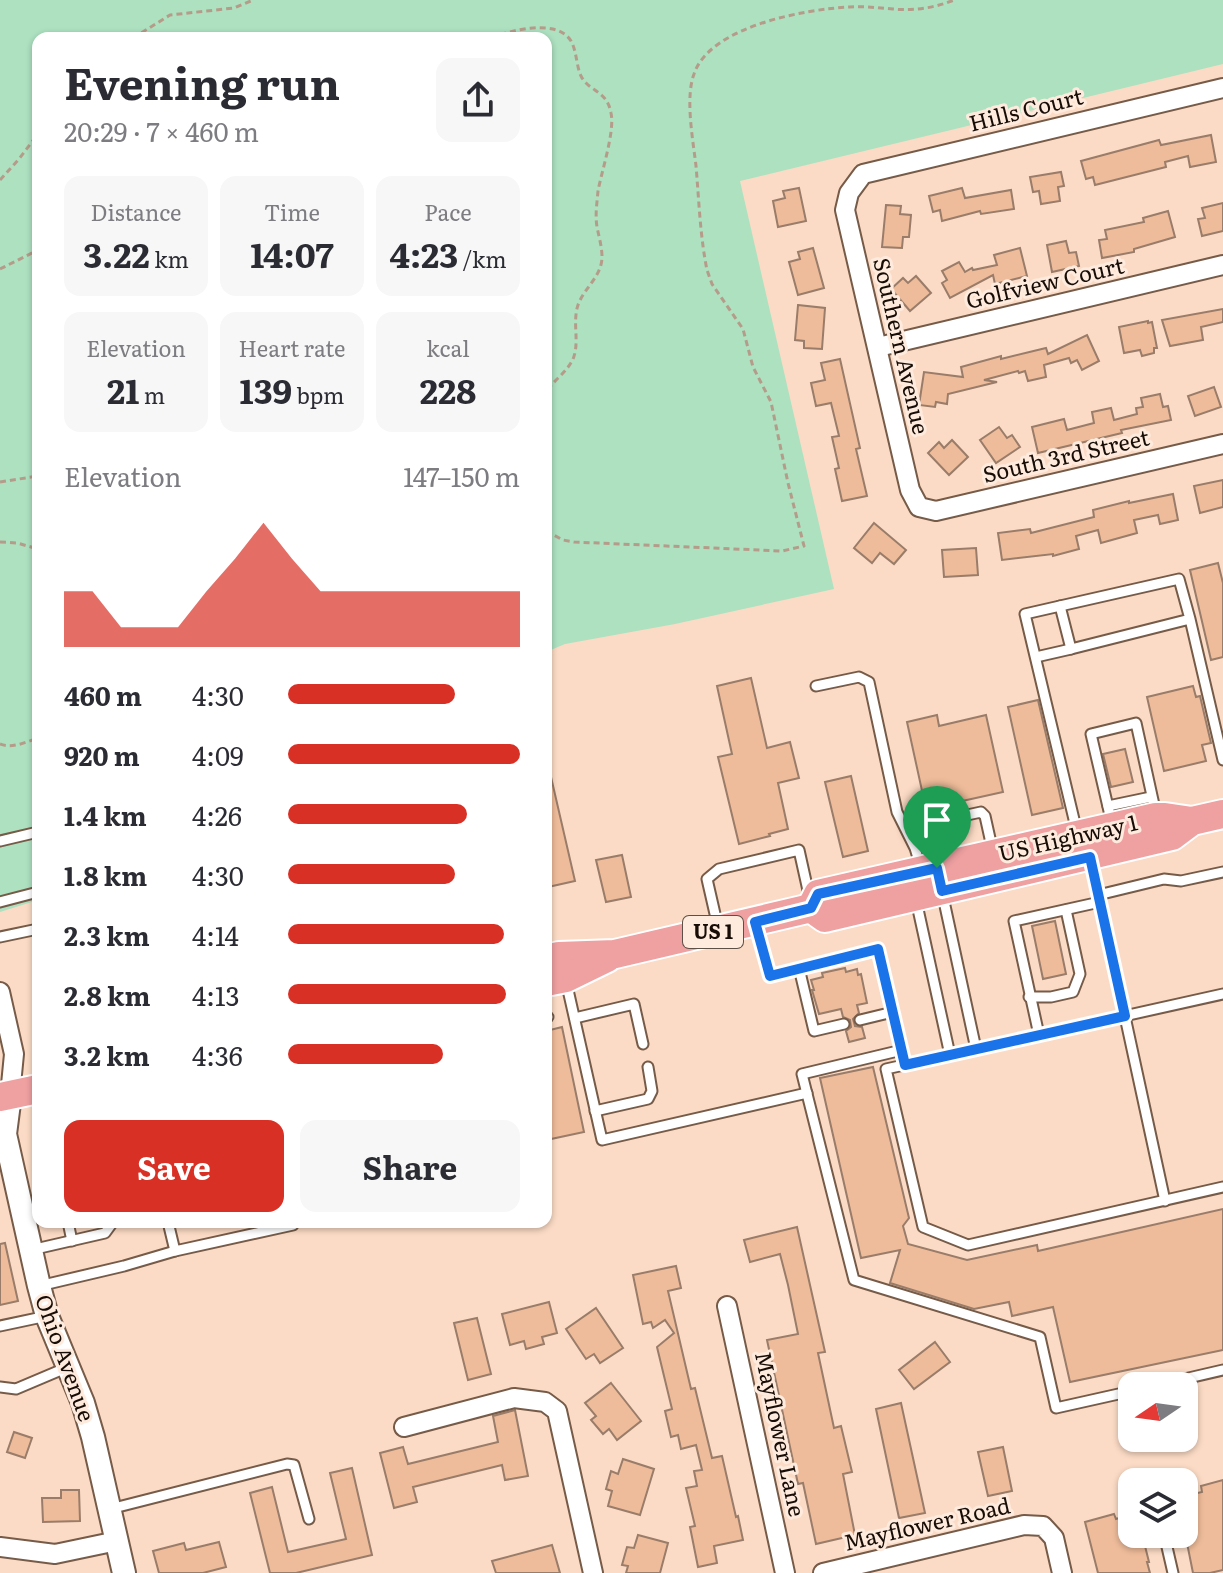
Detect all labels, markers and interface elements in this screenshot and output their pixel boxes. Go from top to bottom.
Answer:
text: Evening run [64,48,340,114]
button: share [436,58,520,142]
street label: Hills Court [965,78,1086,139]
text: 20:29 · 7 × 460 m [64,111,259,150]
text: Distance [91,195,181,228]
text: Time [264,195,320,228]
text: Pace [424,195,472,228]
text: 3.22 [83,228,150,278]
text: 14:07 [250,228,334,278]
text: 4:23 [389,228,458,278]
text: km [150,242,189,275]
text: /km [458,242,507,275]
street label: Golfview Court [962,247,1127,316]
street label: Southern Avenue [866,254,939,437]
text: Elevation [86,331,186,364]
text: Heart rate [239,331,345,364]
text: kcal [426,331,470,364]
text: 21 [107,364,139,414]
text: 139 [240,364,292,414]
text: 228 [420,364,476,414]
text: m [139,378,165,411]
text: bpm [292,378,344,411]
street label: South 3rd Street [979,419,1152,490]
text: Elevation [64,456,182,495]
text: 147–150 m [403,456,520,495]
text: 460 m [64,675,142,714]
text: 4:30 [192,675,244,714]
text: 920 m [64,735,140,774]
text: 4:09 [192,735,244,774]
pin [903,786,971,868]
text: 1.4 km [64,795,147,834]
text: 4:26 [192,795,242,834]
icon: arrive [915,798,959,842]
street label: US Highway 1 [995,804,1141,869]
text: 1.8 km [64,855,147,894]
text: 4:30 [192,855,244,894]
text: 2.3 km [64,915,150,954]
text: 4:14 [192,915,239,954]
road number: US 1 [683,916,743,948]
text: 2.8 km [64,975,150,1014]
text: 4:13 [192,975,240,1014]
text: 3.2 km [64,1035,150,1074]
text: 4:36 [192,1035,243,1074]
button: Save [64,1120,284,1212]
button: Share [300,1120,520,1212]
street label: Ohio Avenue [28,1289,105,1426]
street label: Mayflower Lane [748,1348,815,1519]
north arrow [1118,1372,1198,1452]
map controls [1118,1372,1198,1548]
button: layers [1118,1468,1198,1548]
street label: Mayflower Road [840,1487,1013,1558]

